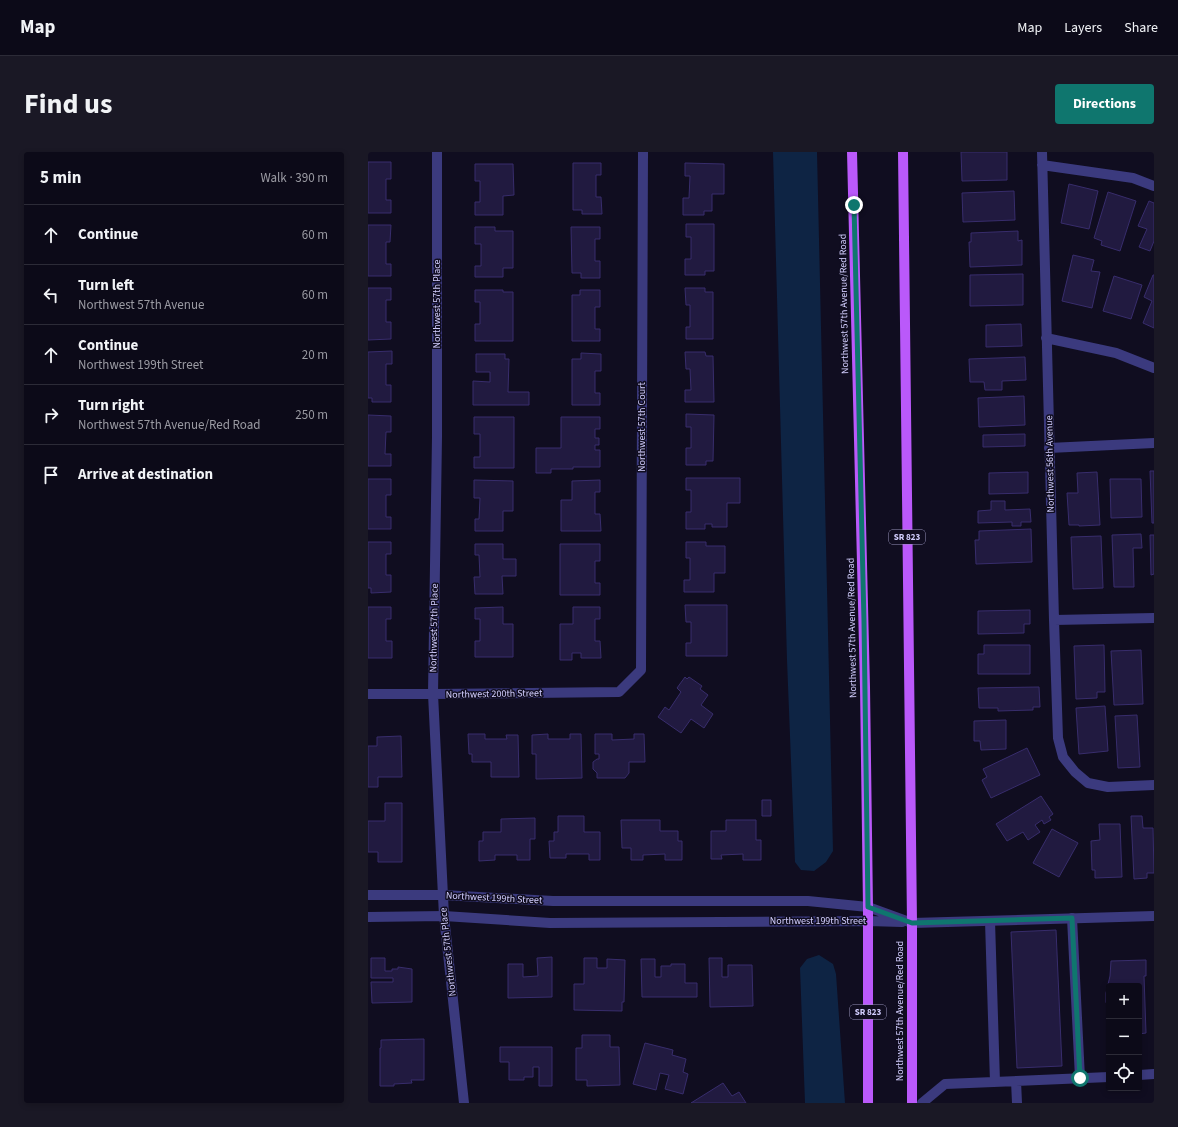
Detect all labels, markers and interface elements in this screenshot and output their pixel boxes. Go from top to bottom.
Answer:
text: Map [20,14,55,41]
text: Map [1017,18,1042,38]
text: Layers [1064,18,1102,38]
text: Share [1124,18,1158,38]
text: Find us [24,84,112,124]
button: Directions [1055,84,1154,124]
text: 5 min [40,166,81,190]
text: Walk · 390 m [260,169,328,187]
route end [845,196,863,214]
icon: ahead [40,224,62,246]
text: Continue [78,224,138,245]
text: 60 m [302,226,328,244]
street label: Northwest 57th Avenue/Red Road [836,234,852,374]
street label: Northwest 57th Place [430,259,444,348]
text: Turn left [78,275,134,296]
icon: left [40,284,62,306]
text: 60 m [302,286,328,304]
text: Northwest 57th Avenue [78,296,204,314]
text: Continue [78,335,138,356]
icon: ahead [40,344,62,366]
text: 20 m [302,346,328,364]
text: Northwest 199th Street [78,356,203,374]
street label: Northwest 57th Court [635,381,649,472]
text: Turn right [78,395,144,416]
icon: right [40,404,62,426]
text: 250 m [295,406,328,424]
street label: Northwest 56th Avenue [1042,415,1058,513]
text: Northwest 57th Avenue/Red Road [78,416,260,434]
icon: arrive [40,464,62,486]
text: Arrive at destination [78,464,213,485]
road number: SR 823 [889,530,925,544]
street label: Northwest 57th Avenue/Red Road [844,558,860,698]
street label: Northwest 57th Place [426,583,442,673]
street label: Northwest 200th Street [446,686,543,702]
street label: Northwest 199th Street [445,888,543,908]
street label: Northwest 57th Place [436,907,460,997]
street label: Northwest 199th Street [770,914,867,928]
street label: Northwest 57th Avenue/Red Road [893,941,907,1081]
map controls [1106,983,1142,1091]
button: + [1106,983,1142,1019]
road number: SR 823 [850,1005,886,1019]
button: − [1106,1019,1142,1055]
button: locate [1106,1055,1142,1091]
route start [1071,1069,1089,1087]

